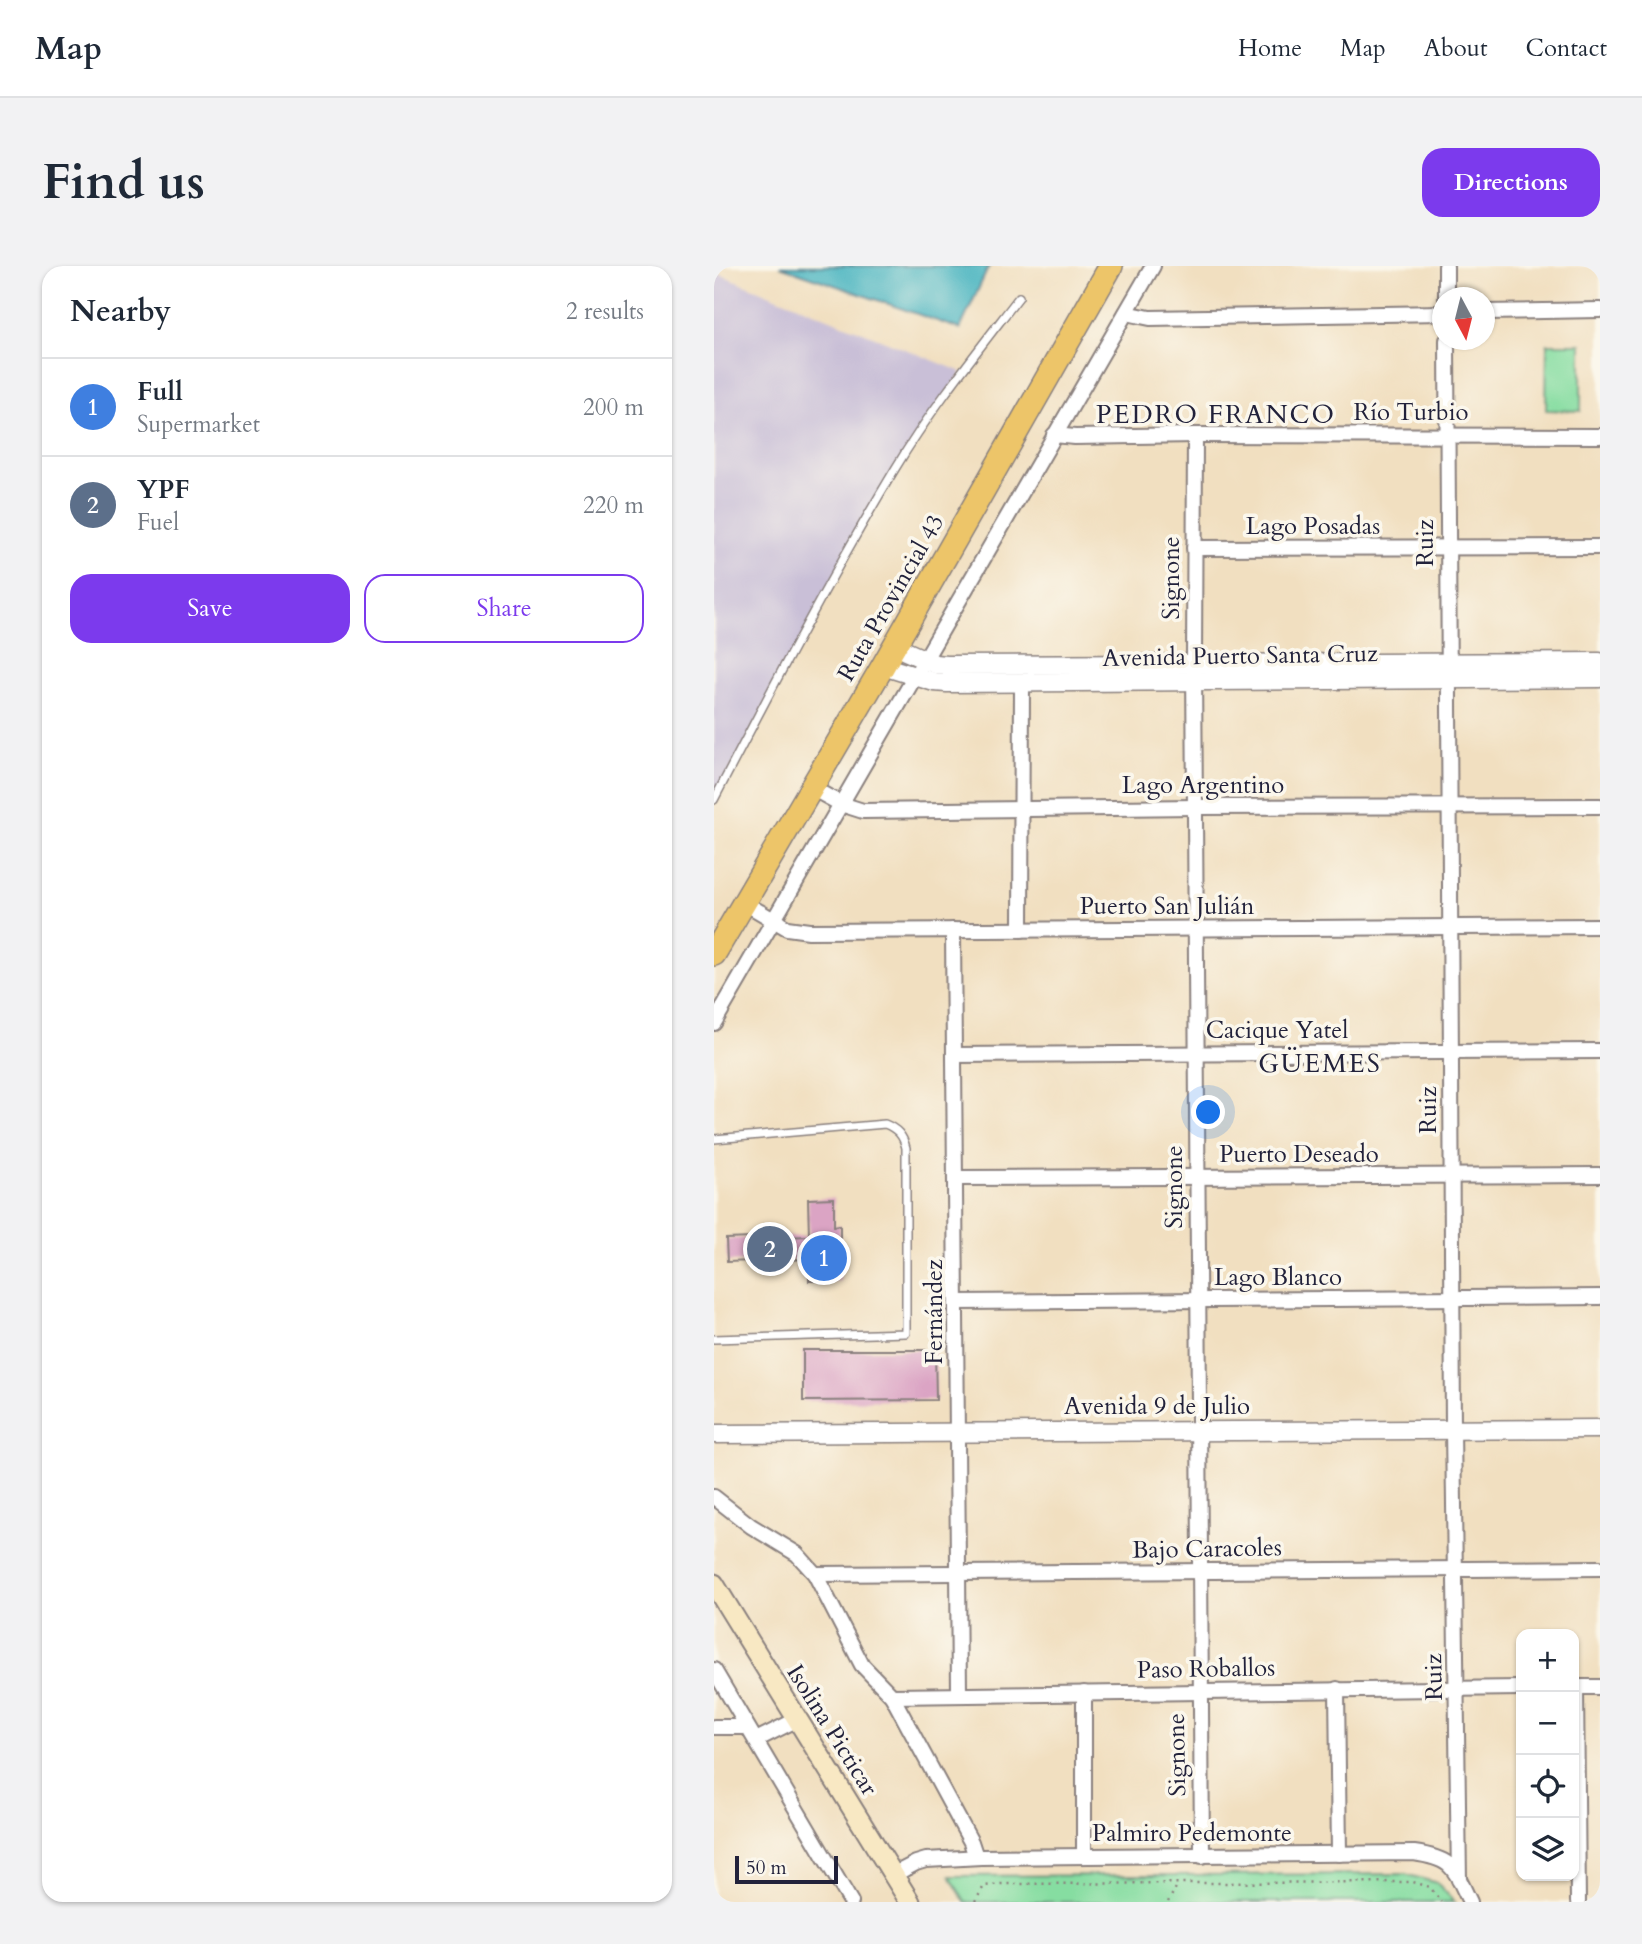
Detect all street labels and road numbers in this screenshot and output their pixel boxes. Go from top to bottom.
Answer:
street label: Río Turbio [1354,396,1468,429]
street label: Ruta Provincial 43 [830,508,952,688]
street label: Lago Posadas [1246,510,1380,543]
street label: Ruiz [1409,519,1442,567]
street label: Signone [1155,536,1188,620]
street label: Avenida Puerto Santa Cruz [1102,637,1378,675]
street label: Lago Argentino [1122,769,1284,802]
street label: Puerto San Julián [1080,890,1255,923]
street label: Cacique Yatel [1206,1014,1348,1047]
street label: Ruiz [1412,1086,1445,1134]
street label: Puerto Deseado [1219,1138,1379,1171]
street label: Signone [1158,1145,1191,1229]
street label: Fernández [918,1259,951,1365]
street label: Lago Blanco [1214,1261,1342,1294]
street label: Avenida 9 de Julio [1064,1390,1250,1423]
street label: Bajo Caracoles [1132,1531,1282,1567]
street label: Paso Roballos [1137,1651,1275,1687]
street label: Ruiz [1417,1653,1451,1701]
street label: Isolina Picticar [779,1658,886,1802]
street label: Signone [1160,1713,1194,1797]
street label: Palmiro Pedemonte [1092,1817,1292,1850]

